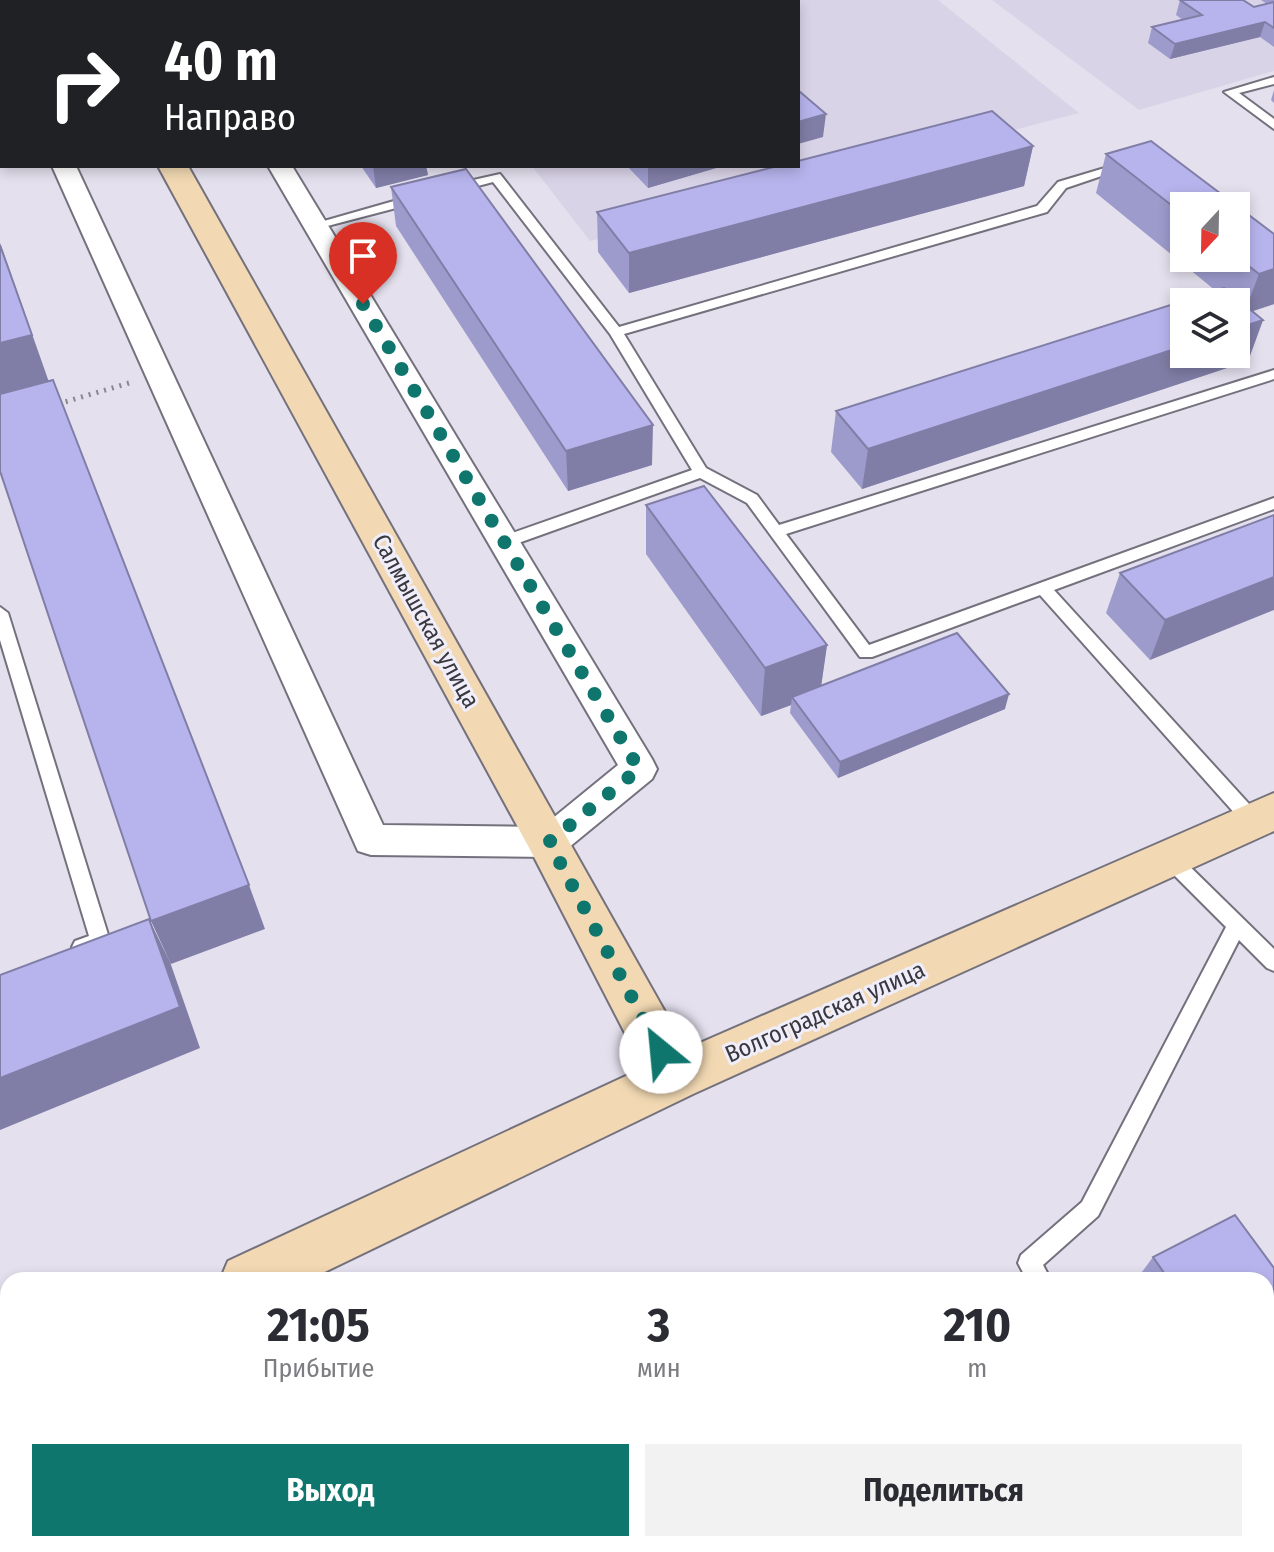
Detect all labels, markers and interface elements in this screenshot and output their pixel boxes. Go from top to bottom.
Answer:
text: 40 m [164,28,278,95]
icon: right [32,32,136,136]
text: Направо [164,96,296,140]
north arrow [1170,192,1250,272]
map controls [1170,192,1250,368]
pin [329,222,397,304]
icon: arrive [341,234,385,278]
button: layers [1170,288,1250,368]
street label: Салмышская улица [367,529,485,713]
street label: Волгоградская улица [721,955,929,1069]
position arrow [619,1010,703,1094]
text: 21:05 [267,1296,370,1354]
text: 3 [647,1296,670,1354]
text: 210 [943,1296,1011,1354]
text: Прибытие [263,1353,374,1384]
text: мин [637,1353,681,1384]
text: m [967,1353,987,1384]
button: Выход [32,1444,629,1536]
button: Поделиться [645,1444,1242,1536]

